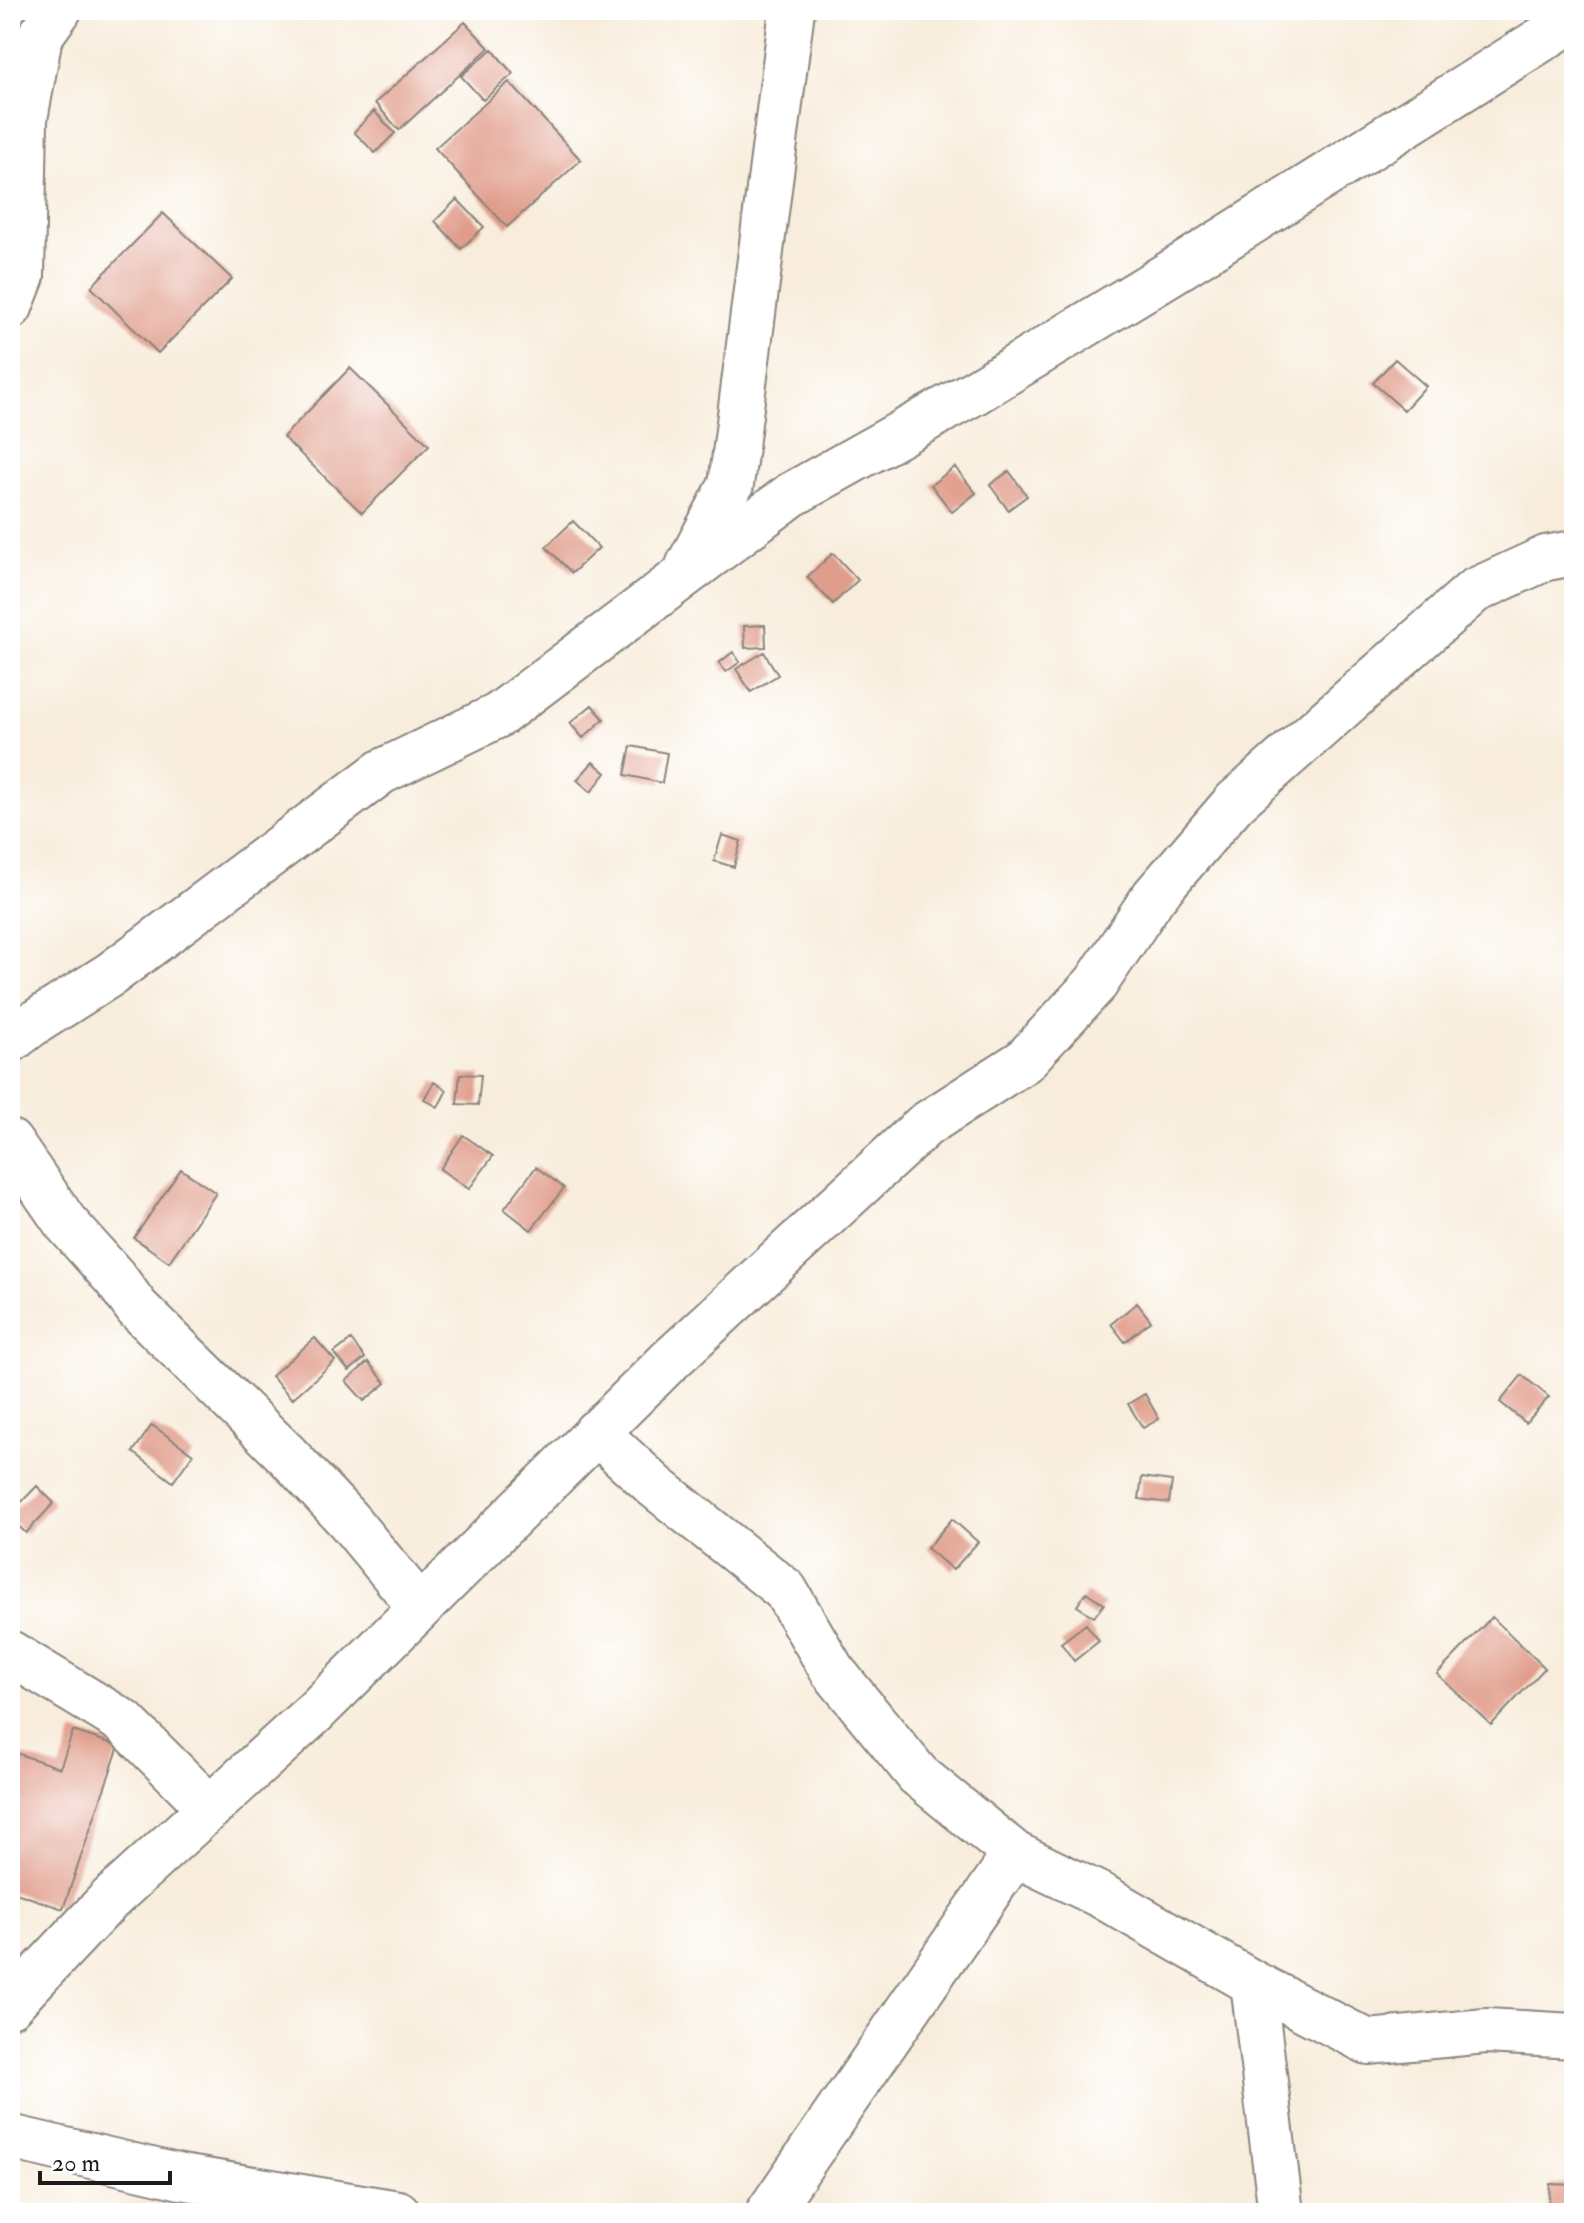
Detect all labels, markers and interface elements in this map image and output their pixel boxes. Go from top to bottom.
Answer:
scale bar [40,2135,170,2185]
text: 20 m [52,2148,101,2179]

